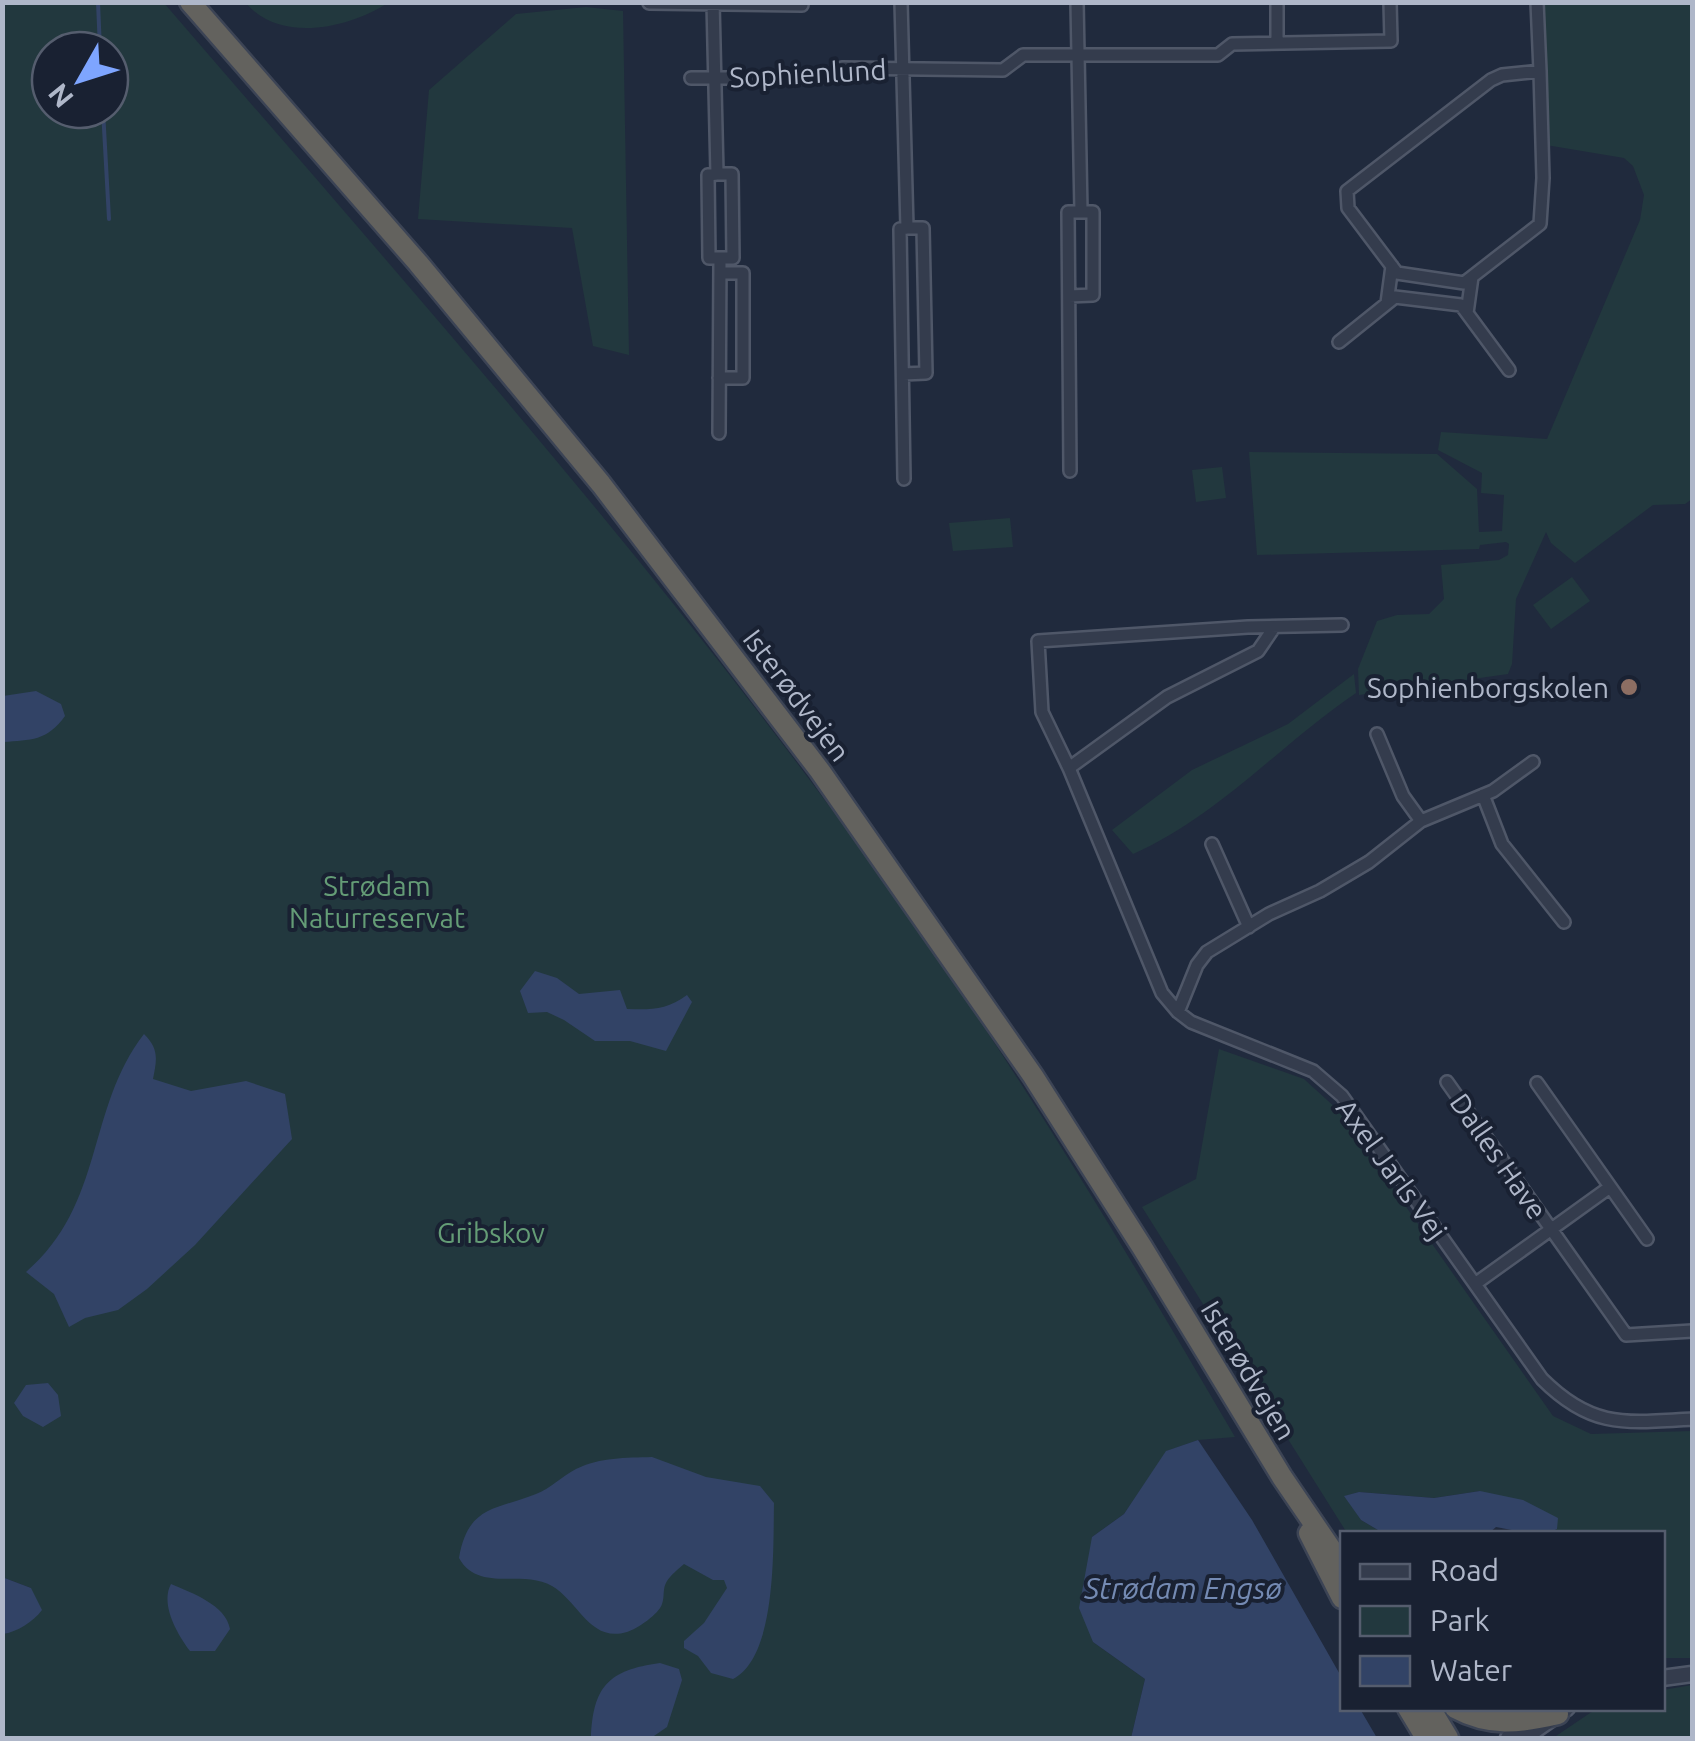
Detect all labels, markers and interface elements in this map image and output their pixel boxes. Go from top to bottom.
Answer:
north arrow [30,30,130,130]
street label: Sophienlund [729,53,887,93]
text: N [42,78,79,114]
street label: Isterødvejen [738,623,856,767]
place label: Sophienborgskolen [1367,672,1609,703]
marker: Sophienborgskolen [1618,676,1640,698]
park label: Strødam Naturreservat [289,870,465,933]
street label: Dalles Have [1444,1087,1554,1225]
street label: Axel Jarls Vej [1331,1093,1453,1245]
park label: Gribskov [437,1217,545,1248]
street label: Isterødvejen [1195,1295,1303,1445]
legend [1340,1531,1665,1711]
text: Road [1430,1553,1499,1587]
water label: Strødam Engsø [1083,1571,1283,1605]
text: Park [1430,1603,1490,1637]
text: Water [1430,1653,1513,1687]

